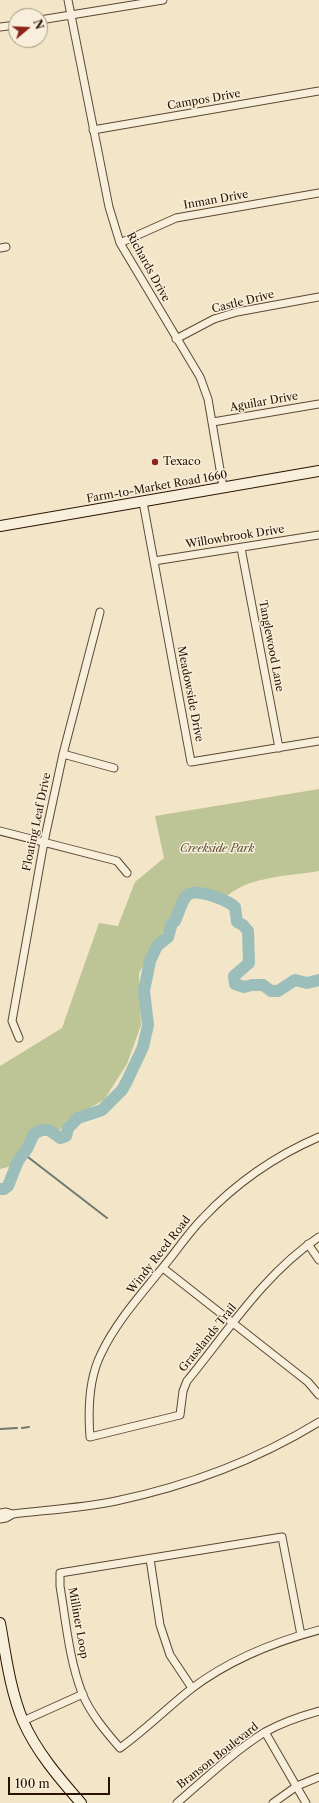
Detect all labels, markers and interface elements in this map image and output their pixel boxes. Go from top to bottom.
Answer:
north arrow [8,8,48,48]
text: N [30,18,47,31]
street label: Campos Drive [166,87,242,113]
street label: Inman Drive [183,188,249,212]
street label: Richards Drive [123,230,173,304]
street label: Castle Drive [210,288,276,316]
street label: Aguilar Drive [229,389,299,415]
place label: Texaco [163,455,201,469]
marker: Texaco [150,457,160,467]
street label: Farm-to-Market Road 1660 [85,468,229,506]
street label: Willowbrook Drive [185,523,285,551]
street label: Tanglewood Lane [256,599,286,693]
street label: Meadowside Drive [174,645,206,743]
street label: Floating Leaf Drive [20,772,54,872]
park label: Creekside Park [180,842,254,856]
street label: Windy Reed Road [125,1213,193,1297]
street label: Grasslands Trail [177,1301,239,1375]
street label: Milliner Loop [65,1586,91,1660]
street label: Branson Boulevard [175,1720,261,1792]
scale bar [10,1769,112,1795]
text: 100 m [15,1776,50,1791]

